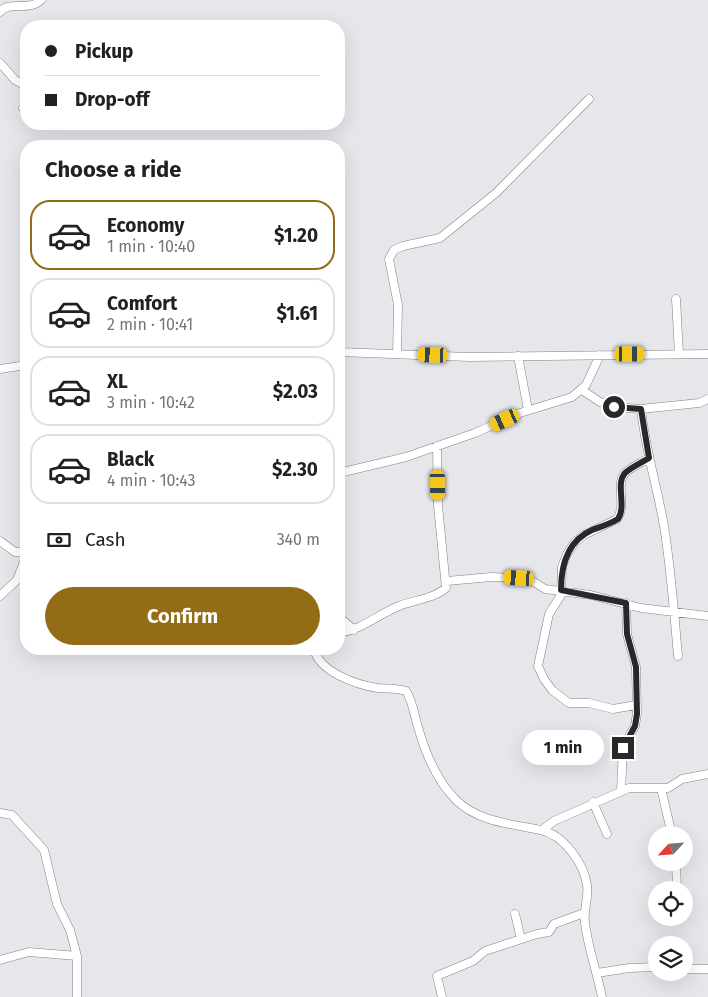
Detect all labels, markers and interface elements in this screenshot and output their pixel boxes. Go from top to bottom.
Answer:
text: Pickup [75,40,133,63]
text: Drop-off [75,88,149,111]
text: Choose a ride [45,156,181,183]
icon: car [47,213,92,258]
text: Economy [107,214,184,237]
text: $1.20 [274,224,318,247]
text: 1 min · 10:40 [107,237,195,256]
icon: car [47,291,92,336]
text: Comfort [107,292,177,315]
text: $1.61 [277,302,318,325]
text: 2 min · 10:41 [107,315,193,334]
car [417,347,448,363]
car [615,347,645,362]
icon: car [47,369,92,414]
text: XL [107,370,128,393]
text: $2.03 [273,380,318,403]
text: 3 min · 10:42 [107,393,195,412]
route start [603,396,625,418]
car [488,407,521,433]
icon: car [47,447,92,492]
text: Black [107,448,154,471]
text: $2.30 [272,458,318,481]
car [430,470,445,500]
text: 4 min · 10:43 [107,471,196,490]
icon: cash [45,526,73,554]
text: Cash [85,528,126,551]
text: 340 m [277,530,320,549]
car [503,570,534,586]
button: Confirm [45,587,320,645]
callout: 1 min [523,730,606,766]
route end [612,737,634,759]
text: 1 min [544,738,582,757]
north arrow [648,826,692,871]
map controls [648,826,693,981]
button: locate [648,881,693,926]
button: layers [648,936,693,981]

